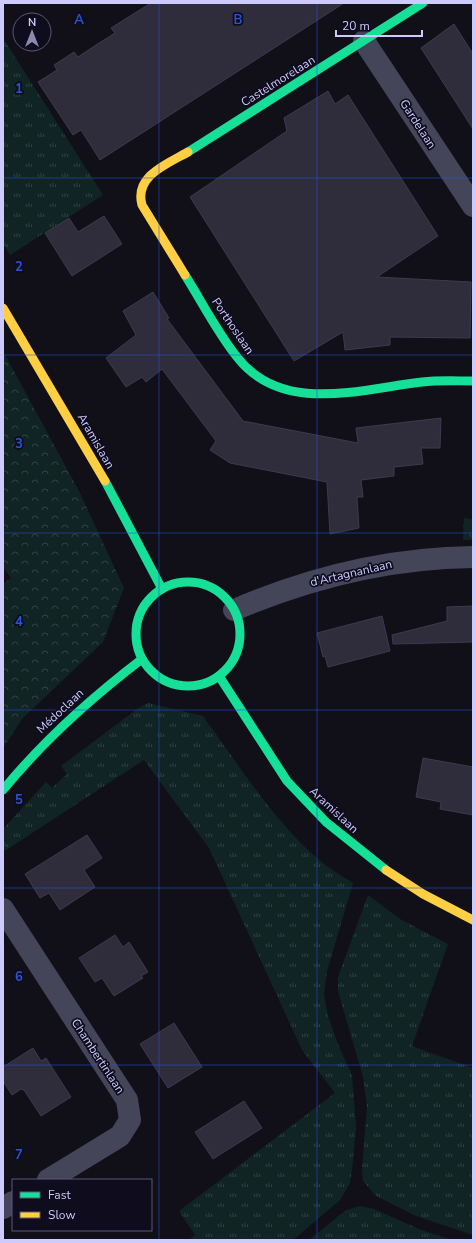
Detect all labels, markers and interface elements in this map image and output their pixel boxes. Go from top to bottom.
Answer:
text: A [74,11,84,29]
text: B [234,11,243,29]
north arrow [12,12,52,52]
scale bar [336,12,422,38]
text: N [28,15,36,30]
text: 20 m [342,18,370,34]
street label: Castelmorelaan [238,52,318,110]
text: 1 [15,80,23,98]
street label: Gardelaan [396,96,440,152]
text: 2 [15,258,23,276]
street label: Porthoslaan [208,295,258,357]
street label: Aramislaan [74,410,118,472]
text: 3 [15,435,23,453]
street label: d'Artagnanlaan [308,556,394,590]
text: 4 [15,613,23,631]
street label: Médoclaan [33,685,87,737]
street label: Aramislaan [306,783,362,837]
text: 5 [15,791,23,809]
text: 6 [15,968,23,986]
street label: Chambertinlaan [68,1015,128,1097]
text: 7 [15,1146,23,1164]
legend [12,1179,152,1231]
text: Fast [48,1187,71,1203]
text: Slow [48,1207,76,1223]

